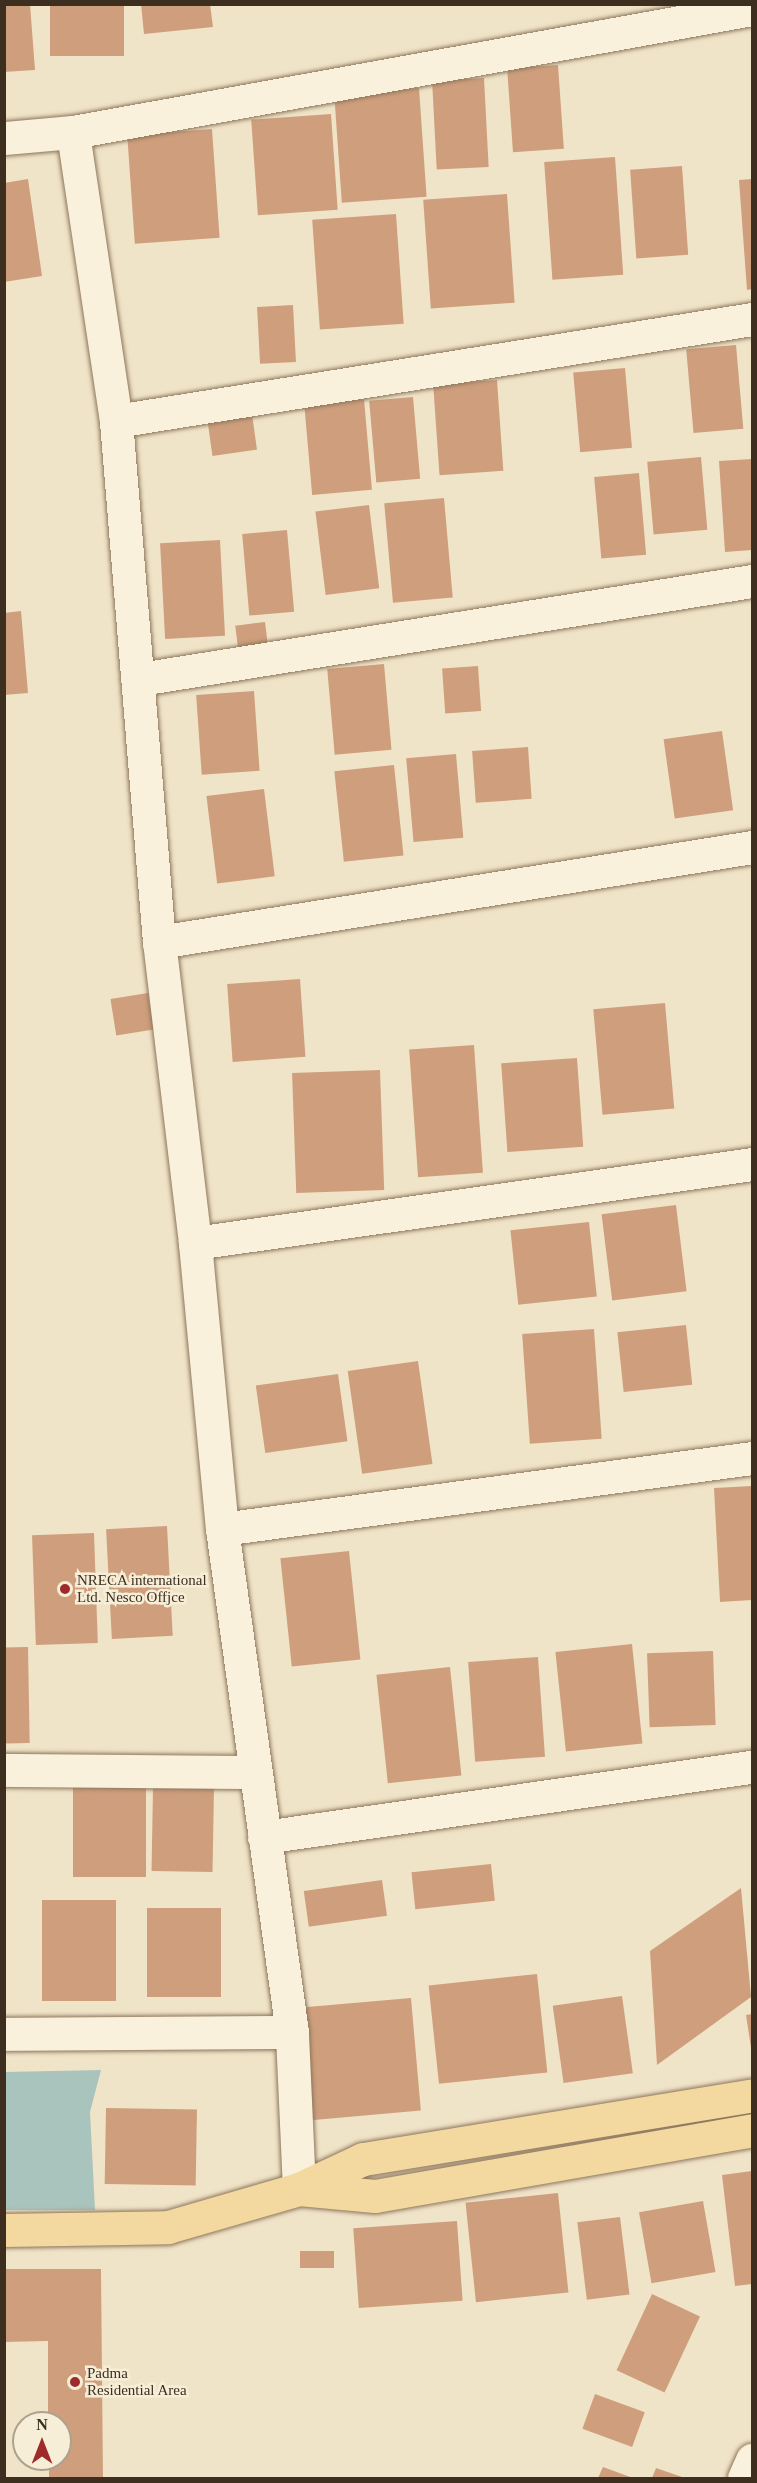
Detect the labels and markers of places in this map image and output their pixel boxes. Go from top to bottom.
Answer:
place label: NRECA international Ltd. Nesco Offjce [77,1571,207,1606]
marker: NRECA international Ltd. Nesco Offjce [58,1582,72,1596]
place label: Padma Residential Area [87,2364,187,2399]
marker: Padma Residential Area [68,2375,82,2389]

